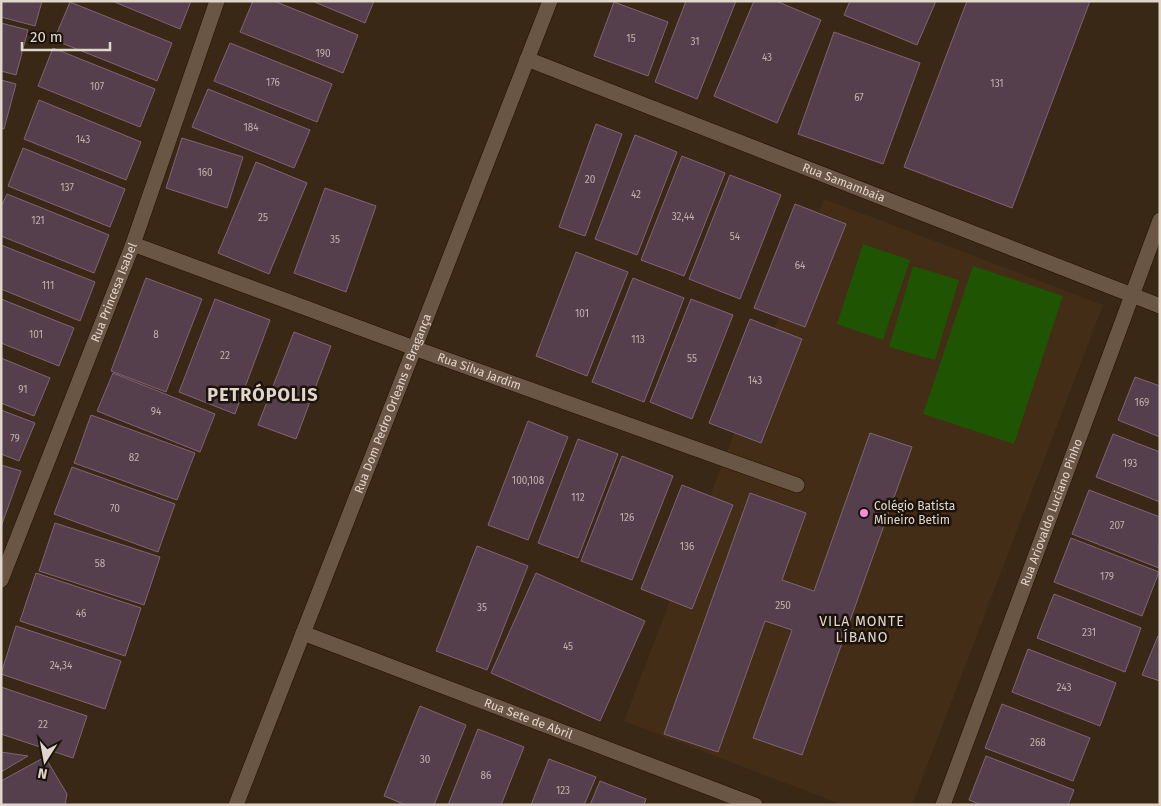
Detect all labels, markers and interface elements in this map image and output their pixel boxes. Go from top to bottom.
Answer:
scale bar [22,20,110,52]
text: 20 m [30,28,63,46]
house number: 15 [626,33,636,45]
house number: 31 [690,36,700,48]
house number: 190 [315,48,331,60]
house number: 43 [762,52,772,64]
house number: 176 [266,77,280,89]
house number: 131 [990,78,1004,90]
house number: 107 [90,81,105,93]
house number: 67 [854,92,864,104]
house number: 184 [243,122,259,134]
house number: 143 [76,134,90,146]
street label: Rua Samambaia [800,160,887,205]
house number: 160 [197,167,213,179]
house number: 20 [585,174,596,186]
house number: 137 [60,182,74,194]
house number: 42 [631,189,641,201]
house number: 32,44 [672,211,695,223]
house number: 25 [258,212,268,224]
house number: 121 [31,215,45,227]
house number: 54 [730,231,741,243]
house number: 35 [330,234,340,246]
street label: Rua Princesa Isabel [88,240,140,344]
house number: 64 [795,260,806,272]
house number: 111 [42,280,54,292]
house number: 101 [575,308,589,320]
street label: Rua Dom Pedro Orleans e Bragança [351,312,434,495]
house number: 101 [29,329,43,341]
house number: 8 [153,329,159,341]
house number: 113 [631,334,645,346]
house number: 22 [220,350,230,362]
street label: Rua Silva Jardim [435,350,523,393]
house number: 55 [687,353,697,365]
house number: 143 [748,375,762,387]
district label: PETRÓPOLIS [207,383,319,406]
house number: 91 [18,384,28,396]
house number: 169 [1135,397,1149,409]
house number: 94 [151,406,162,418]
house number: 79 [10,433,20,445]
street label: Rua Ariovaldo Luciano Pinho [1018,437,1085,588]
house number: 82 [129,452,139,464]
house number: 193 [1123,458,1137,470]
house number: 100,108 [512,475,545,487]
house number: 112 [571,492,585,504]
place label: Colégio Batista Mineiro Betim [874,499,955,527]
house number: 70 [110,503,120,515]
marker: Colégio Batista Mineiro Betim [858,507,870,519]
house number: 126 [620,512,634,524]
house number: 207 [1110,520,1125,532]
house number: 136 [680,541,694,553]
house number: 58 [95,558,106,570]
house number: 179 [1100,571,1114,583]
house number: 250 [775,600,791,612]
house number: 35 [477,602,487,614]
house number: 46 [76,608,86,620]
district label: VILA MONTE LÍBANO [819,613,905,646]
house number: 231 [1082,627,1096,639]
house number: 45 [563,641,573,653]
house number: 24,34 [50,660,73,672]
house number: 243 [1057,682,1071,694]
street label: Rua Sete de Abril [482,696,575,742]
house number: 22 [38,719,48,731]
north arrow [20,736,70,786]
house number: 268 [1030,737,1046,749]
house number: 30 [420,754,431,766]
text: N [36,764,49,783]
house number: 86 [481,770,491,782]
house number: 123 [556,785,570,797]

